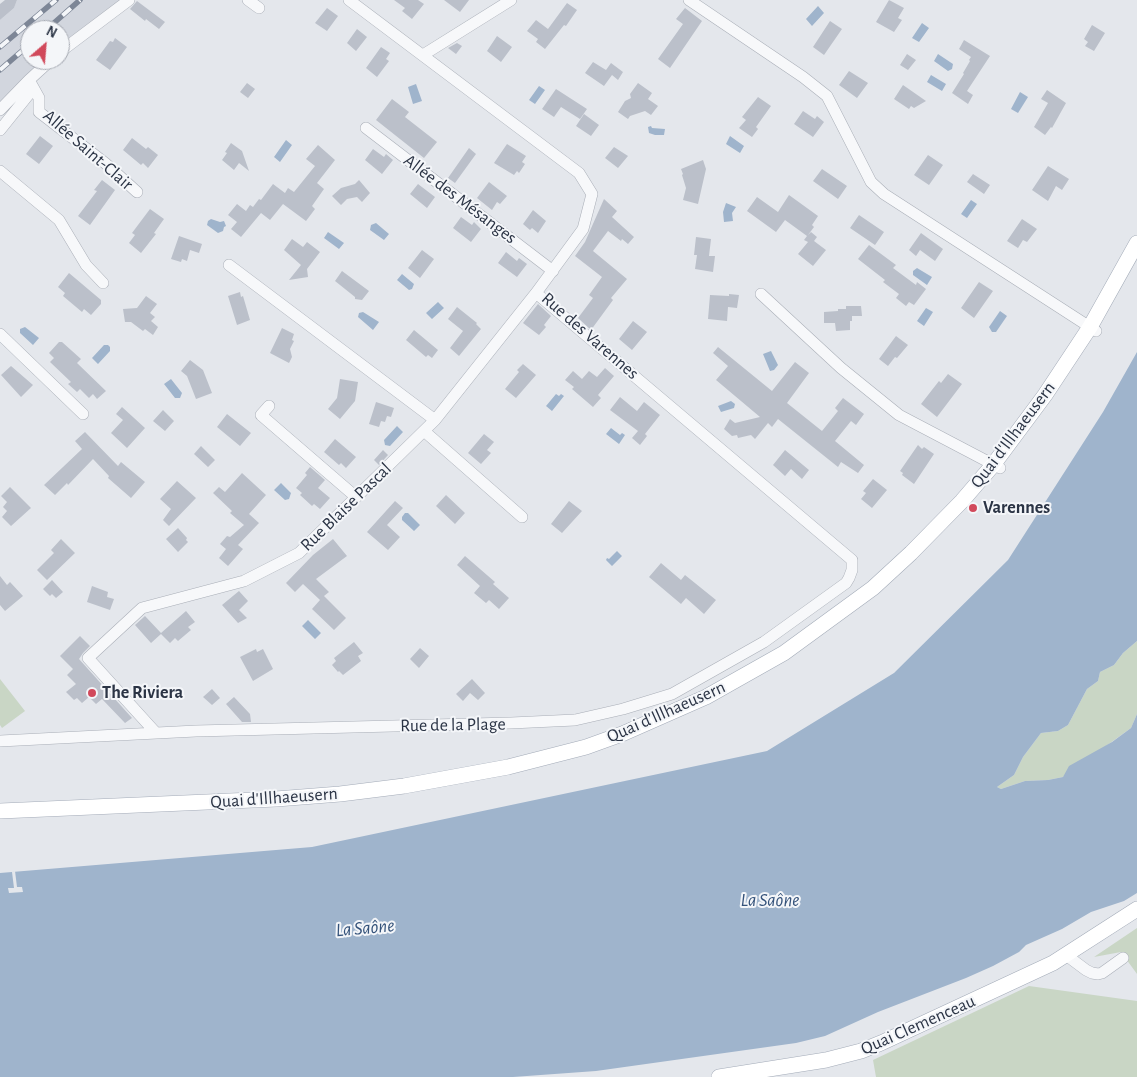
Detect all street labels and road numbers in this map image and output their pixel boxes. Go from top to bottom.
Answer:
street label: Allée Saint-Clair [39,105,137,195]
street label: Allée des Mésanges [399,149,521,249]
street label: Rue des Varennes [537,288,643,384]
street label: Quai d'Illhaeusern [966,378,1060,492]
street label: Rue Blaise Pascal [296,458,396,556]
street label: Quai d'Illhaeusern [603,676,729,748]
street label: Rue de la Plage [400,713,506,737]
street label: Quai d'Illhaeusern [210,783,338,813]
street label: Quai Clemenceau [857,990,979,1060]

